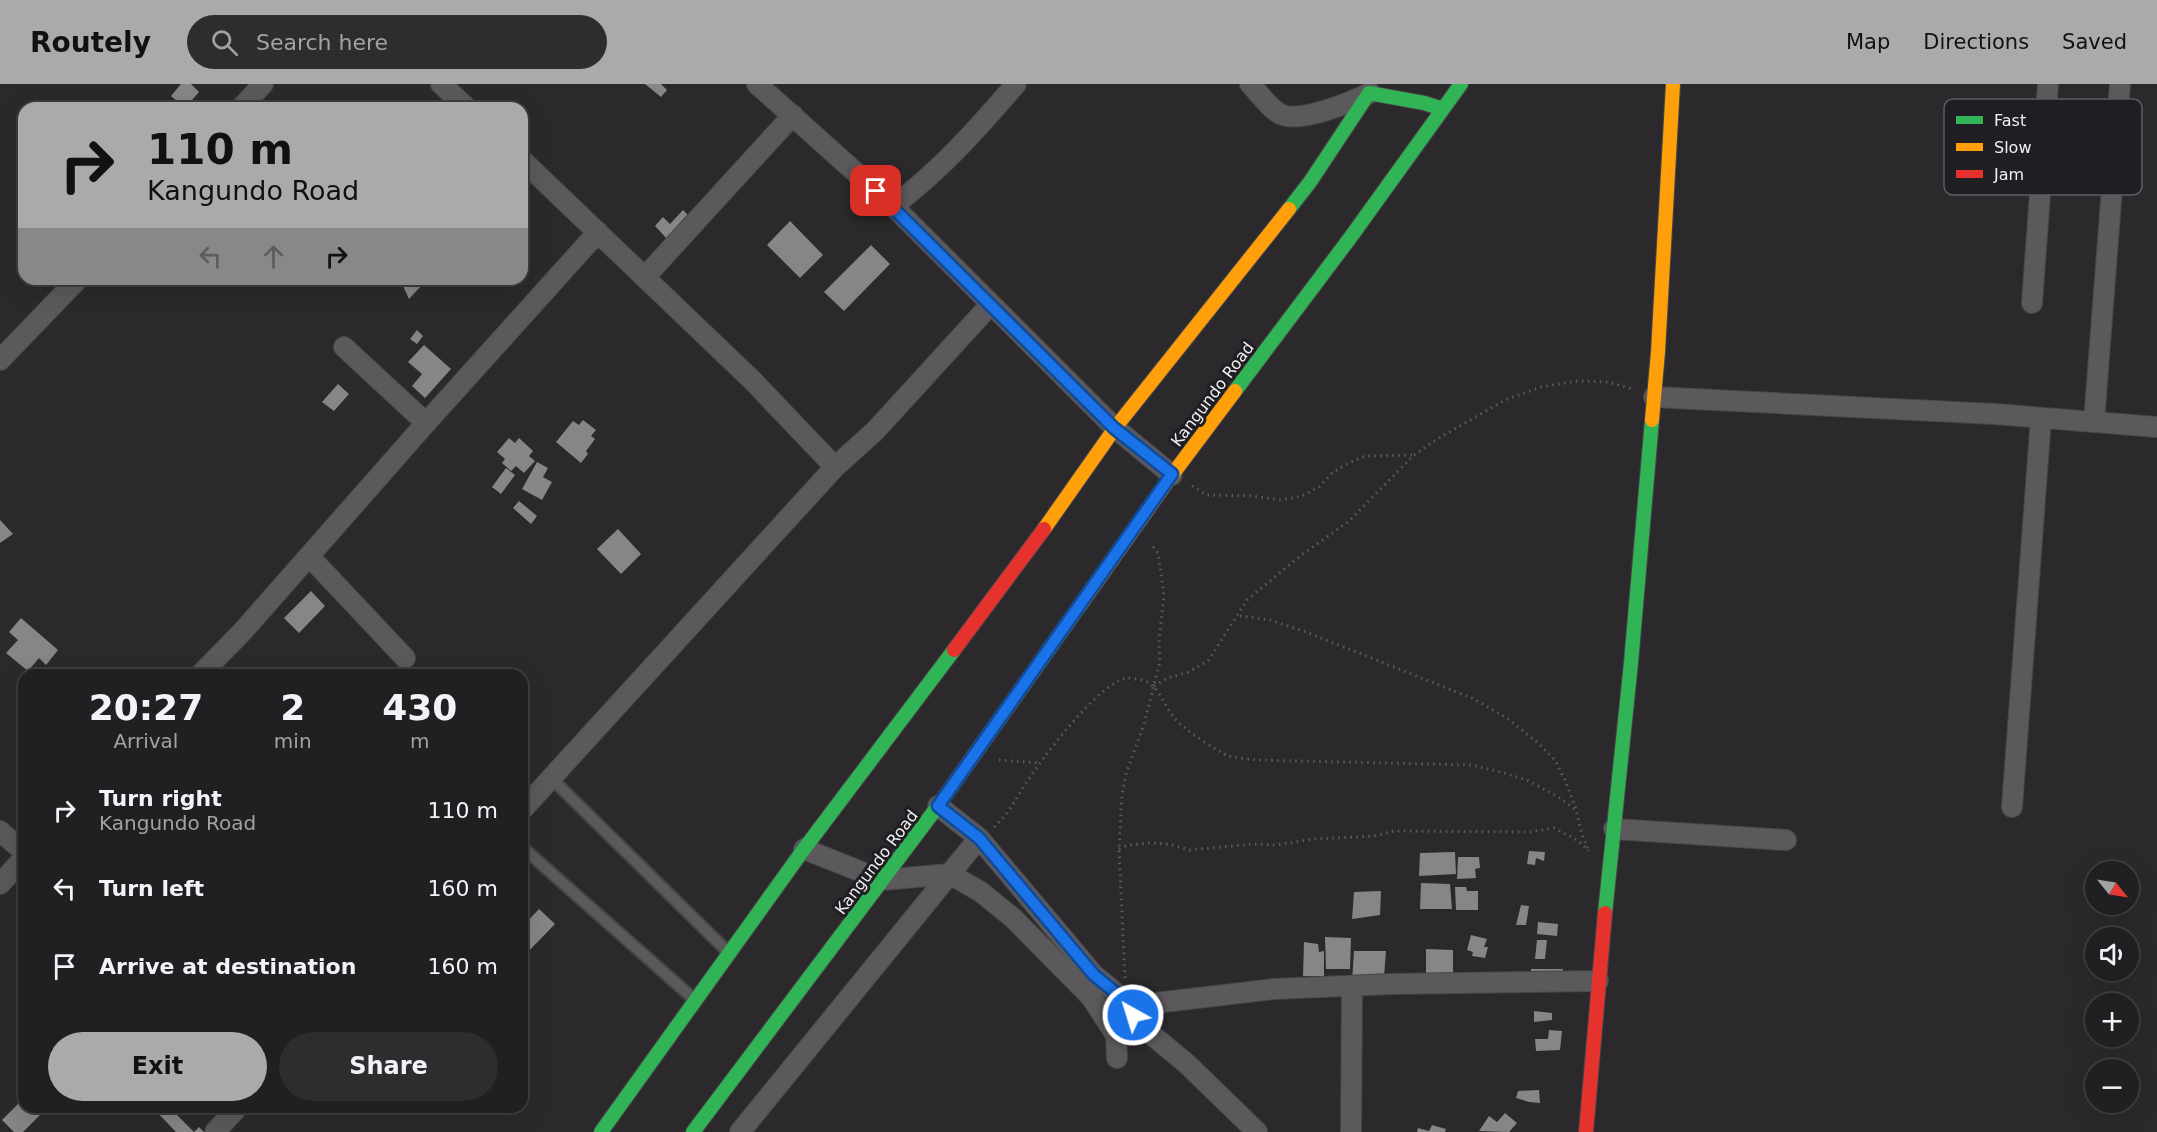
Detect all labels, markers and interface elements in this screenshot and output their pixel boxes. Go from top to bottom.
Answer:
search box [187,15,607,69]
text: Routely [30,26,151,59]
icon: search [208,26,241,59]
text: Search here [256,30,388,55]
text: Map [1846,30,1890,54]
text: Directions [1923,30,2029,54]
text: Saved [2062,30,2127,54]
legend [1944,99,2142,195]
text: Fast [1994,111,2026,130]
text: 110 m [147,125,293,174]
icon: right [48,126,126,204]
text: Slow [1994,138,2031,157]
pin [850,165,901,216]
text: Jam [1993,165,2024,184]
icon: arrive [859,174,892,207]
text: Kangundo Road [147,175,359,206]
icon: left [194,240,227,273]
icon: ahead [257,240,290,273]
icon: right [320,240,353,273]
street label: Kangundo Road [1167,338,1258,450]
text: 20:27 [89,687,203,728]
text: 2 [280,687,305,728]
text: 430 [382,687,457,728]
text: Arrival [113,729,178,753]
text: min [274,729,312,753]
text: m [410,729,430,753]
text: Turn right [99,786,222,811]
icon: right [48,794,81,827]
text: 110 m [428,798,498,823]
street label: Kangundo Road [831,806,922,918]
text: Kangundo Road [99,811,256,835]
north arrow [2085,861,2139,915]
map controls [2085,861,2139,1113]
icon: left [48,872,81,905]
text: Turn left [99,876,204,901]
text: 160 m [428,876,498,901]
button: sound [2085,927,2139,981]
icon: arrive [48,950,81,983]
text: Arrive at destination [99,954,356,979]
text: 160 m [428,954,498,979]
position arrow [1101,983,1165,1047]
button: + [2085,993,2139,1047]
button: Exit [48,1032,267,1101]
button: Share [279,1032,498,1101]
button: − [2085,1059,2139,1113]

